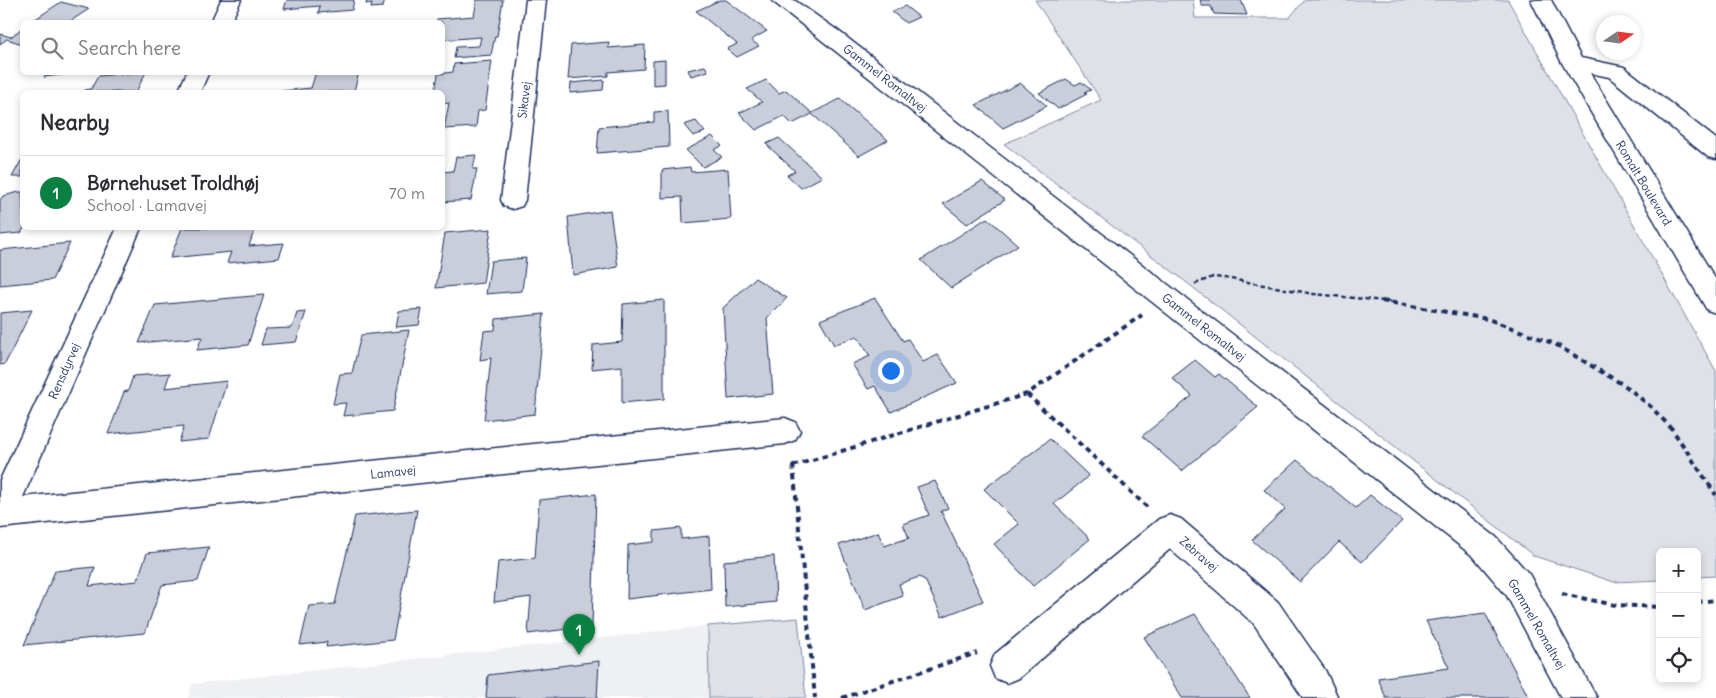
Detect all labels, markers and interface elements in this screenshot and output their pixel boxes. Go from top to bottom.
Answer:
north arrow [1596,15,1641,60]
search box [20,20,445,75]
icon: search [38,34,66,62]
text: Search here [78,36,181,60]
street label: Gammel Romaltvej [840,41,930,115]
street label: Sikavej [514,81,534,119]
text: Nearby [40,109,110,136]
street label: Romalt Boulevard [1613,138,1675,228]
text: Børnehuset Troldhøj [87,171,259,195]
text: 1 [53,183,59,203]
text: 70 m [389,183,425,203]
text: School · Lamavej [87,195,207,215]
street label: Gammel Romaltvej [1159,290,1249,364]
street label: Rensdyrvej [45,341,83,401]
your location [878,358,904,384]
street label: Lamavej [370,462,416,482]
street label: Zebravej [1177,533,1221,575]
map controls [1656,548,1701,683]
button: + [1656,548,1701,593]
street label: Gammel Romaltvej [1505,576,1569,672]
button: − [1656,593,1701,638]
pin: 1 [563,614,595,655]
button: locate [1656,638,1701,683]

